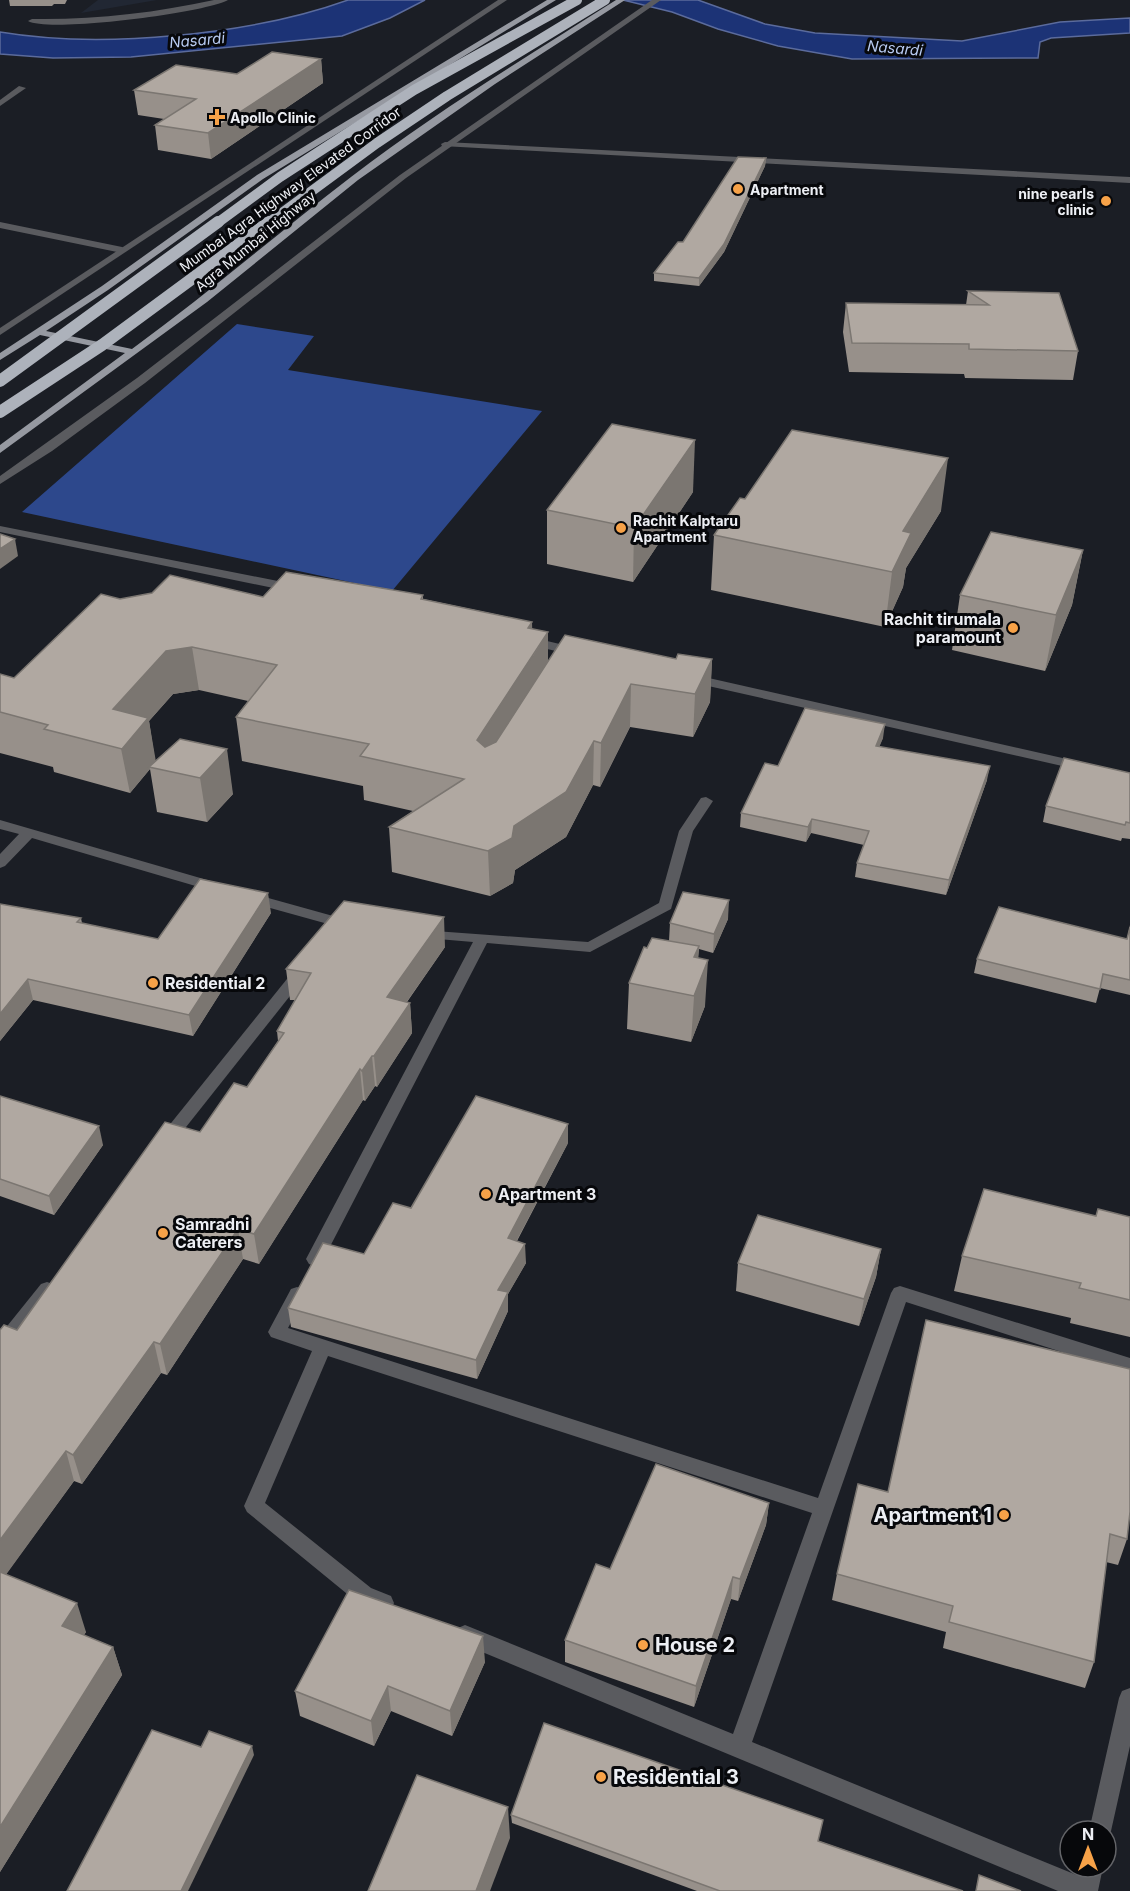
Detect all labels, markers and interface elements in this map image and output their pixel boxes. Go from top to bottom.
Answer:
water label: Nasardi [168,28,226,52]
water label: Nasardi [866,36,924,60]
street label: Mumbai Agra Highway Elevated Corridor [176,103,404,275]
marker: Apollo Clinic [208,108,226,126]
place label: Apollo Clinic [230,109,316,126]
place label: Apartment [750,181,824,198]
marker: Apartment [731,182,745,196]
place label: nine pearls clinic [1018,185,1094,218]
street label: Agra Mumbai Highway [191,187,319,295]
marker: nine pearls clinic [1099,194,1113,208]
place label: Rachit Kalptaru Apartment [633,512,738,545]
marker: Rachit Kalptaru Apartment [614,521,628,535]
place label: Rachit tirumala paramount [884,609,1001,647]
marker: Rachit tirumala paramount [1006,621,1020,635]
place label: Residential 2 [165,973,265,993]
marker: Residential 2 [146,976,160,990]
place label: Apartment 3 [498,1184,596,1204]
marker: Apartment 3 [479,1187,493,1201]
place label: Samradni Caterers [175,1214,249,1252]
marker: Samradni Caterers [156,1226,170,1240]
place label: Apartment 1 [873,1503,992,1527]
marker: Apartment 1 [997,1508,1011,1522]
place label: House 2 [655,1633,735,1657]
marker: House 2 [636,1638,650,1652]
place label: Residential 3 [613,1765,739,1789]
marker: Residential 3 [594,1770,608,1784]
north arrow [1058,1819,1118,1879]
text: N [1082,1824,1094,1844]

